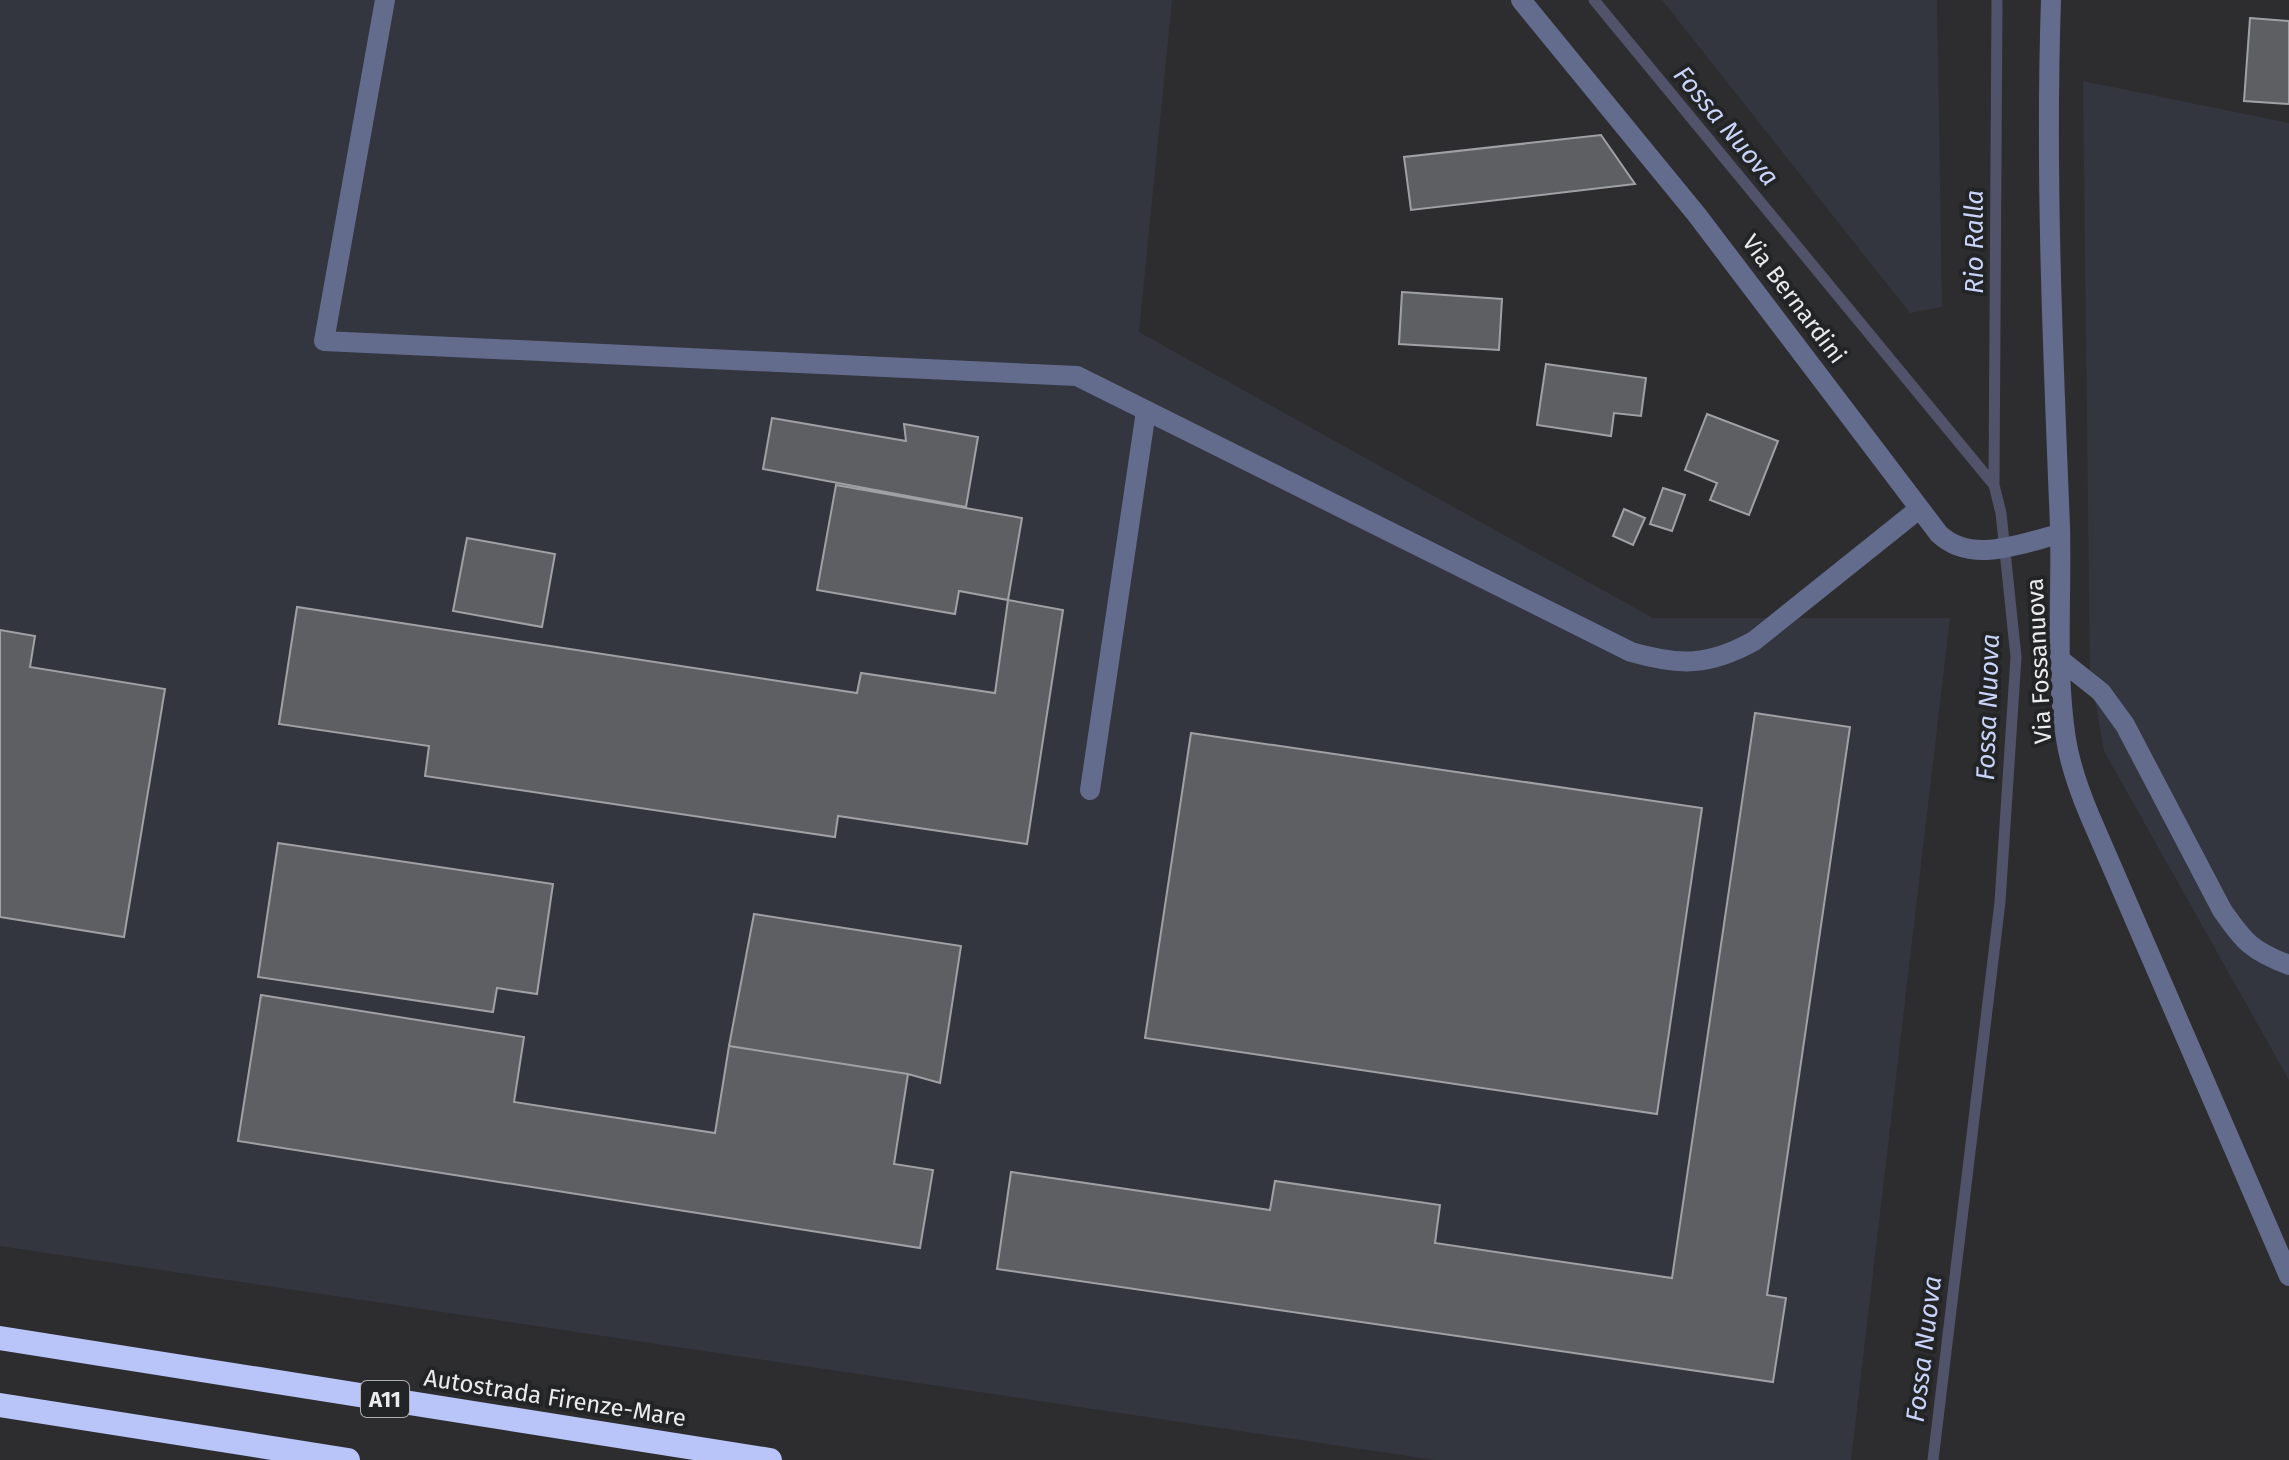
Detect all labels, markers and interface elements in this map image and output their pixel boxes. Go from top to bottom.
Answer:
water label: Fossa Nuova [1667,60,1785,192]
water label: Rio Ralla [1959,190,1990,294]
street label: Via Bernardini [1736,229,1852,369]
street label: Via Fossanuova [2021,577,2057,745]
water label: Fossa Nuova [1970,633,2006,781]
water label: Fossa Nuova [1900,1274,1948,1424]
street label: Autostrada Firenze-Mare [422,1363,688,1433]
road number: A11 [361,1381,409,1417]

